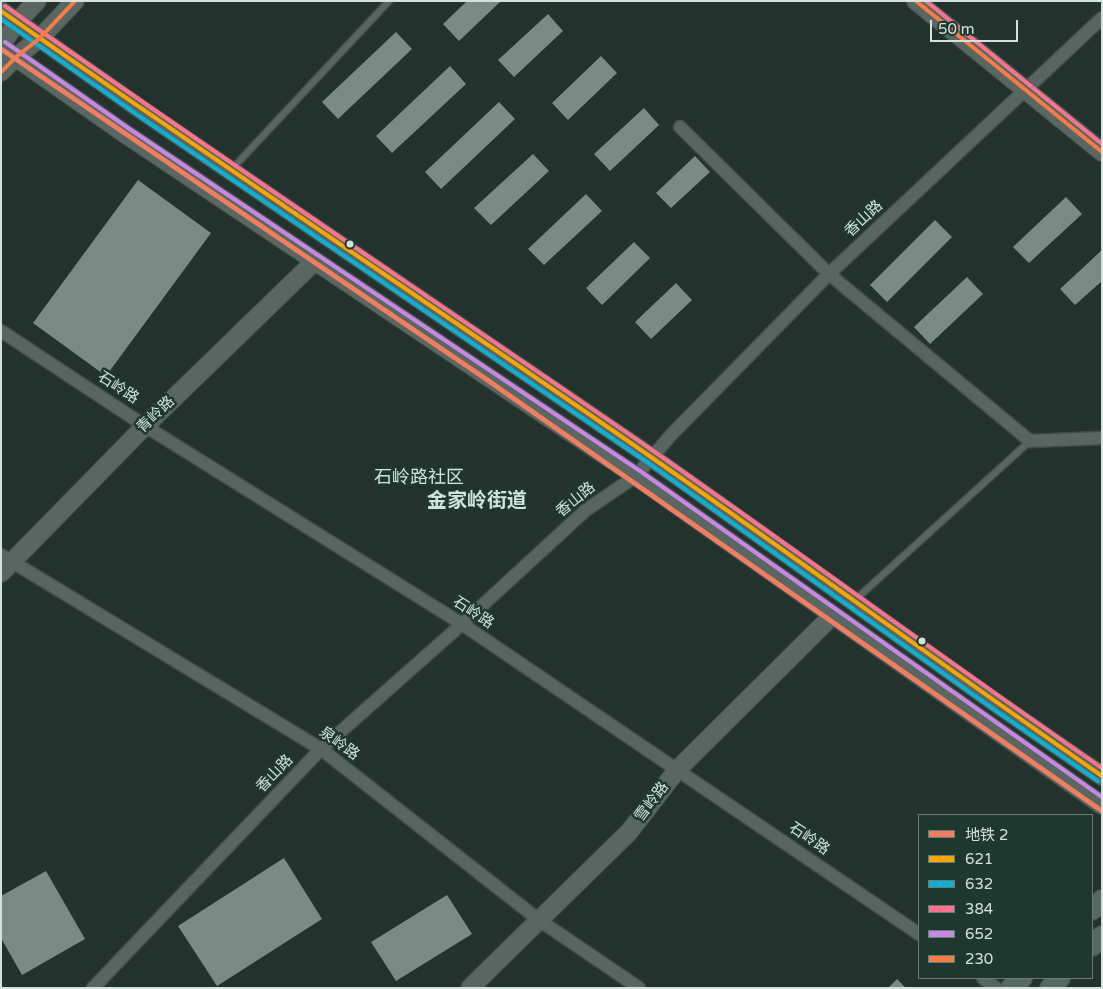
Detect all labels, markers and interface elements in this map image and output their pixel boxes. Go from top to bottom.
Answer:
scale bar [933,10,1020,42]
text: 50 m [938,20,975,38]
street label: 香山路 [841,197,887,241]
unlabelled marker [345,239,355,249]
street label: 石岭路 [94,368,142,408]
street label: 青岭路 [134,393,178,437]
district label: 石岭路社区 [374,467,464,489]
street label: 香山路 [553,479,599,521]
district label: 金家岭街道 [427,490,527,514]
street label: 石岭路 [449,593,497,633]
unlabelled marker [917,636,927,646]
street label: 泉岭路 [316,723,362,765]
street label: 香山路 [253,752,297,796]
street label: 雪岭路 [631,779,673,825]
legend [918,814,1093,979]
street label: 石岭路 [785,819,833,859]
text: 地铁 2 [965,826,1008,844]
text: 621 [965,850,993,868]
text: 632 [965,875,993,893]
text: 384 [965,900,993,918]
text: 652 [965,925,993,943]
text: 230 [965,950,993,968]

